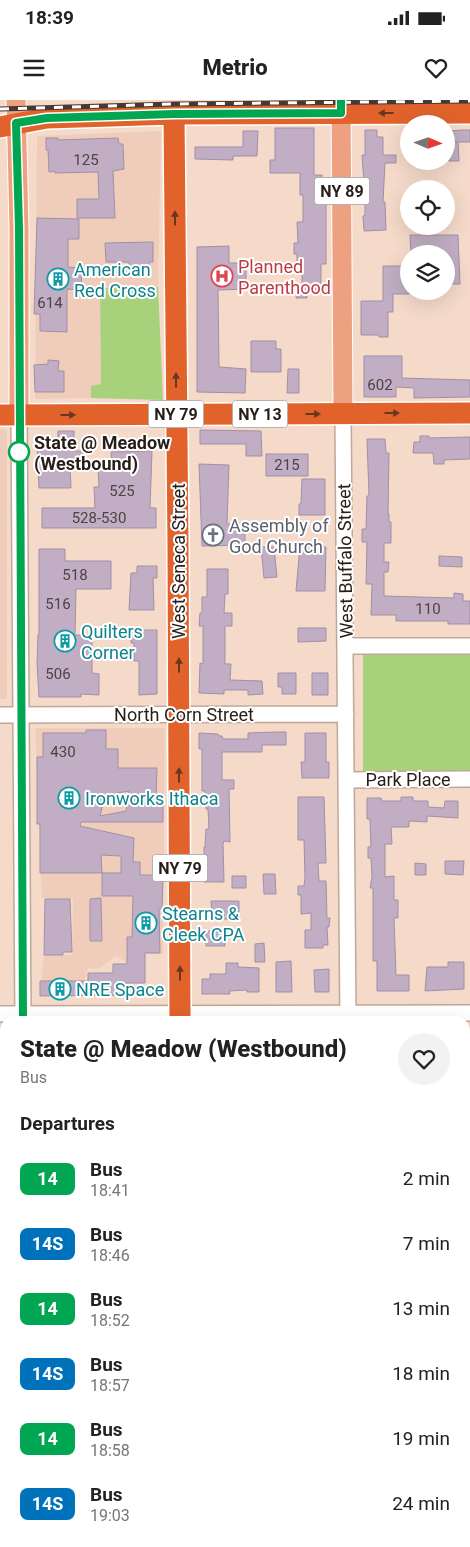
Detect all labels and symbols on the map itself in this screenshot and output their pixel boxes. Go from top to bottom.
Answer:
one-way arrow [378,109,394,117]
north arrow [400,115,455,170]
house number: 125 [73,151,99,169]
road number: NY 89 [314,178,370,204]
one-way arrow [171,209,179,225]
place label: Planned Parenthood [238,256,331,298]
place label: American Red Cross [74,259,156,301]
hospital icon: Planned Parenthood [210,264,234,288]
building icon: American Red Cross [46,267,70,291]
house number: 614 [37,294,63,312]
one-way arrow [172,372,180,388]
house number: 602 [367,376,393,394]
road number: NY 79 [148,400,204,428]
road number: NY 13 [232,400,288,428]
one-way arrow [384,409,400,417]
one-way arrow [305,410,321,418]
one-way arrow [60,411,76,419]
place label: State @ Meadow (Westbound) [34,432,170,475]
marker: State @ Meadow (Westbound) [8,441,30,463]
house number: 215 [274,456,300,474]
house number: 525 [109,482,135,500]
street label: West Seneca Street [168,483,189,639]
street label: West Buffalo Street [333,483,357,639]
house number: 528-530 [72,509,126,527]
place label: Assembly of God Church [229,515,329,557]
church icon: Assembly of God Church [201,523,225,547]
house number: 518 [62,566,88,584]
house number: 516 [45,595,71,613]
house number: 110 [415,600,441,618]
place label: Quilters Corner [81,621,143,663]
building icon: Quilters Corner [53,629,77,653]
one-way arrow [175,657,183,673]
house number: 506 [45,665,71,683]
street label: North Corn Street [114,704,254,725]
house number: 430 [50,743,76,761]
one-way arrow [175,767,183,783]
street label: Park Place [365,769,451,790]
building icon: Ironworks Ithaca [57,786,81,810]
place label: Ironworks Ithaca [85,788,219,809]
road number: NY 79 [152,854,208,881]
place label: Stearns & Cleek CPA [162,903,245,945]
building icon: Stearns & Cleek CPA [134,911,158,935]
one-way arrow [176,964,184,980]
building icon: NRE Space [48,977,72,1001]
place label: NRE Space [76,979,164,1000]

